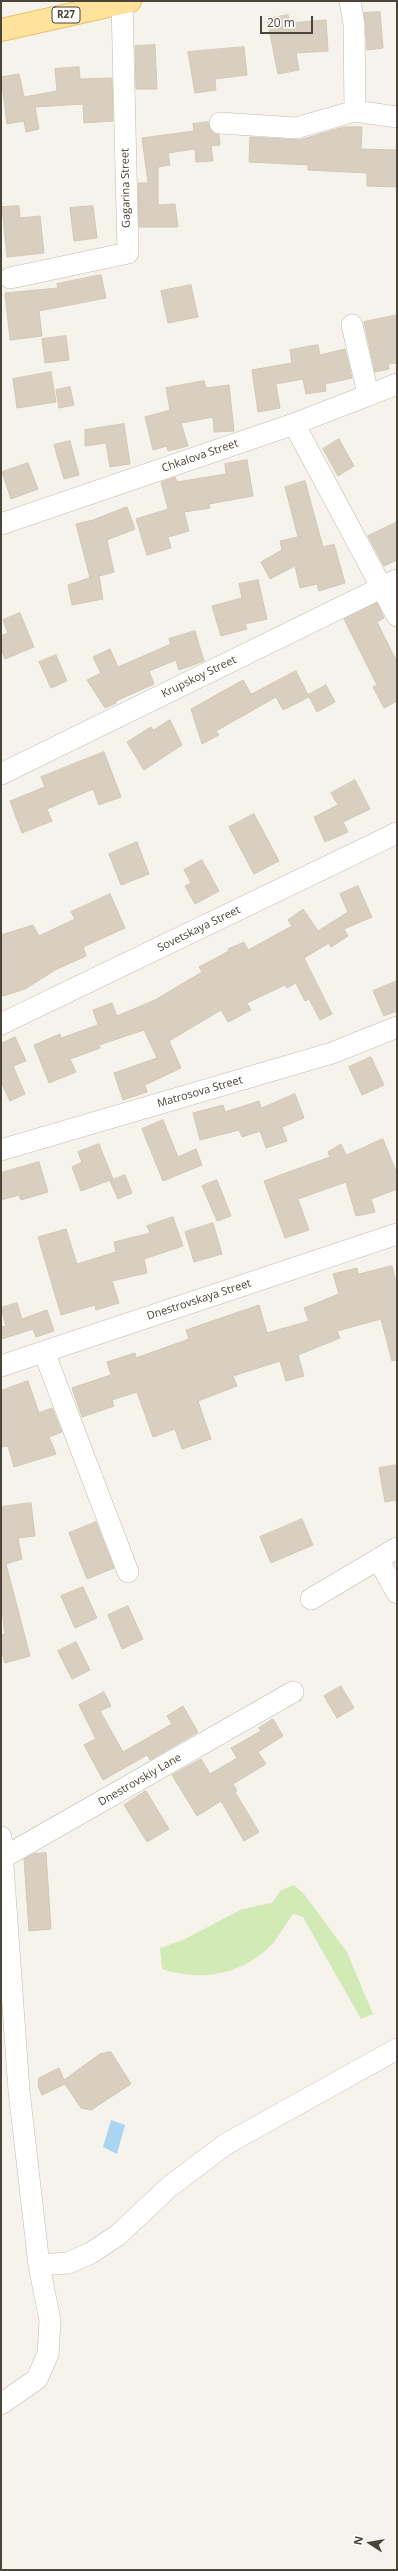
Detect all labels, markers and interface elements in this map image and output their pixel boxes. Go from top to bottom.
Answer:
road number: R27 [52,7,80,23]
scale bar [262,8,315,34]
text: 20 m [267,14,295,31]
street label: Gagarina Street [119,148,133,228]
street label: Chkalova Street [160,437,240,475]
street label: Krupskoy Street [160,653,238,701]
street label: Sovetskaya Street [155,903,243,955]
street label: Matrosova Street [156,1074,244,1110]
street label: Dnestrovskaya Street [145,1277,253,1323]
street label: Dnestrovskiy Lane [96,1751,184,1809]
north arrow [350,2523,390,2563]
text: N [350,2534,366,2546]

